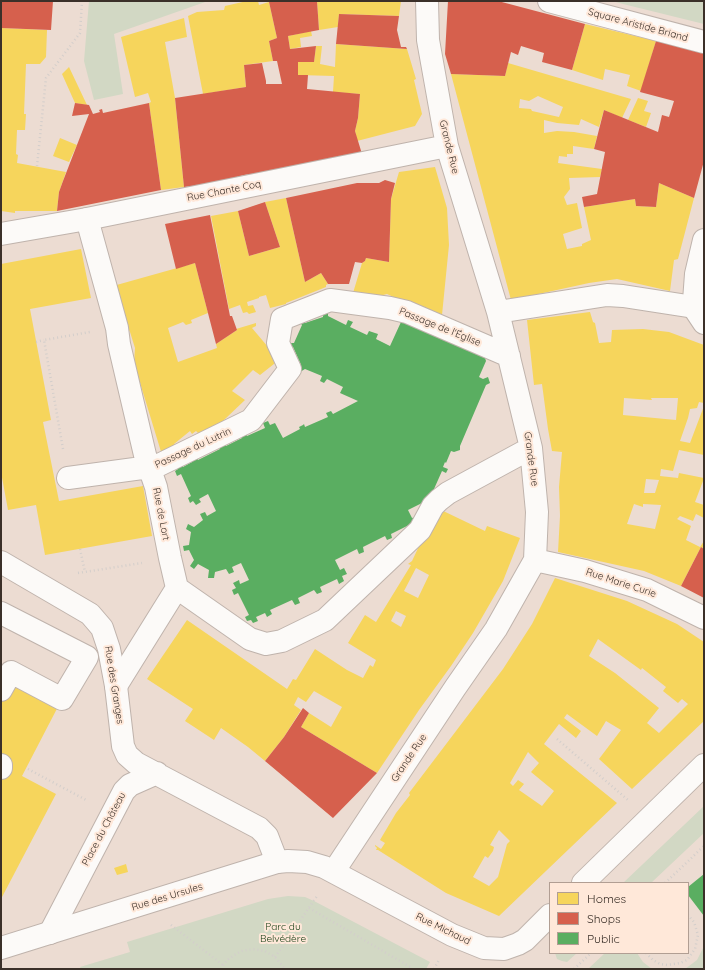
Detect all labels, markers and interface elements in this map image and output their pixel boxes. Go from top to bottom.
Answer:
street label: Square Aristide Briand [587,6,689,44]
street label: Grande Rue [437,119,461,175]
street label: Rue Chante Coq [186,178,262,204]
street label: Passage de l'Église [397,305,483,349]
street label: Passage du Lutrin [153,425,233,471]
street label: Grande Rue [521,431,541,487]
street label: Rue de Lort [150,486,172,542]
street label: Rue Marie Curie [584,566,658,600]
street label: Rue des Granges [102,645,126,725]
street label: Grande Rue [389,732,429,784]
street label: Place du Château [80,790,128,868]
street label: Rue des Ursules [130,880,204,914]
legend [549,882,689,954]
text: Homes [587,891,626,906]
street label: Rue Michaud [414,911,472,947]
text: Shops [587,911,621,926]
park label: Parc du Belvédère [260,921,306,944]
text: Public [587,931,620,946]

